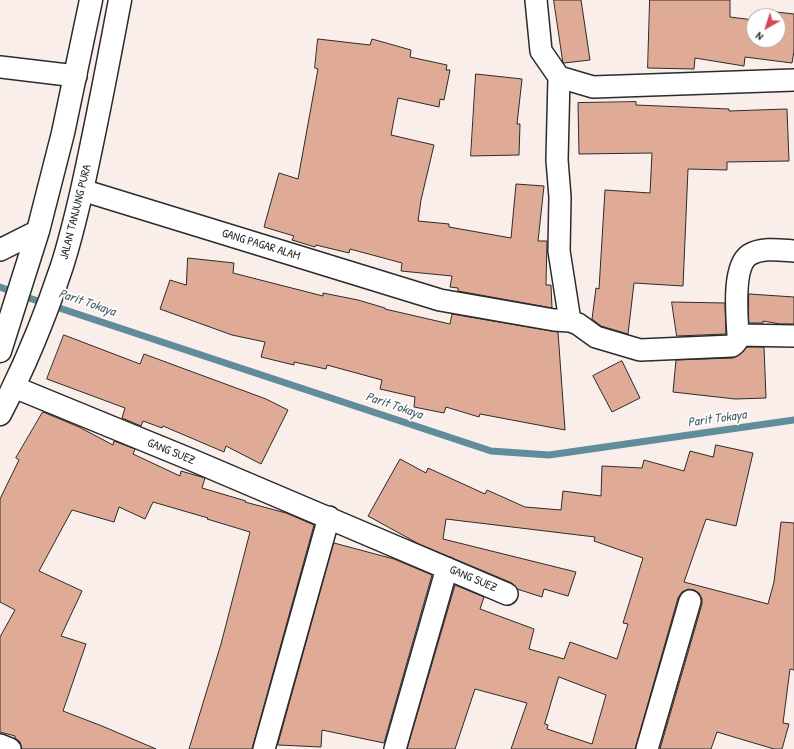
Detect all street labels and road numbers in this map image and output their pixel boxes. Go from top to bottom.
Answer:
street label: JALAN TANJUNG PURA [57,163,95,261]
street label: GANG PAGAR ALAM [220,226,302,264]
street label: GANG SUEZ [145,436,197,468]
street label: GANG SUEZ [447,563,499,595]

